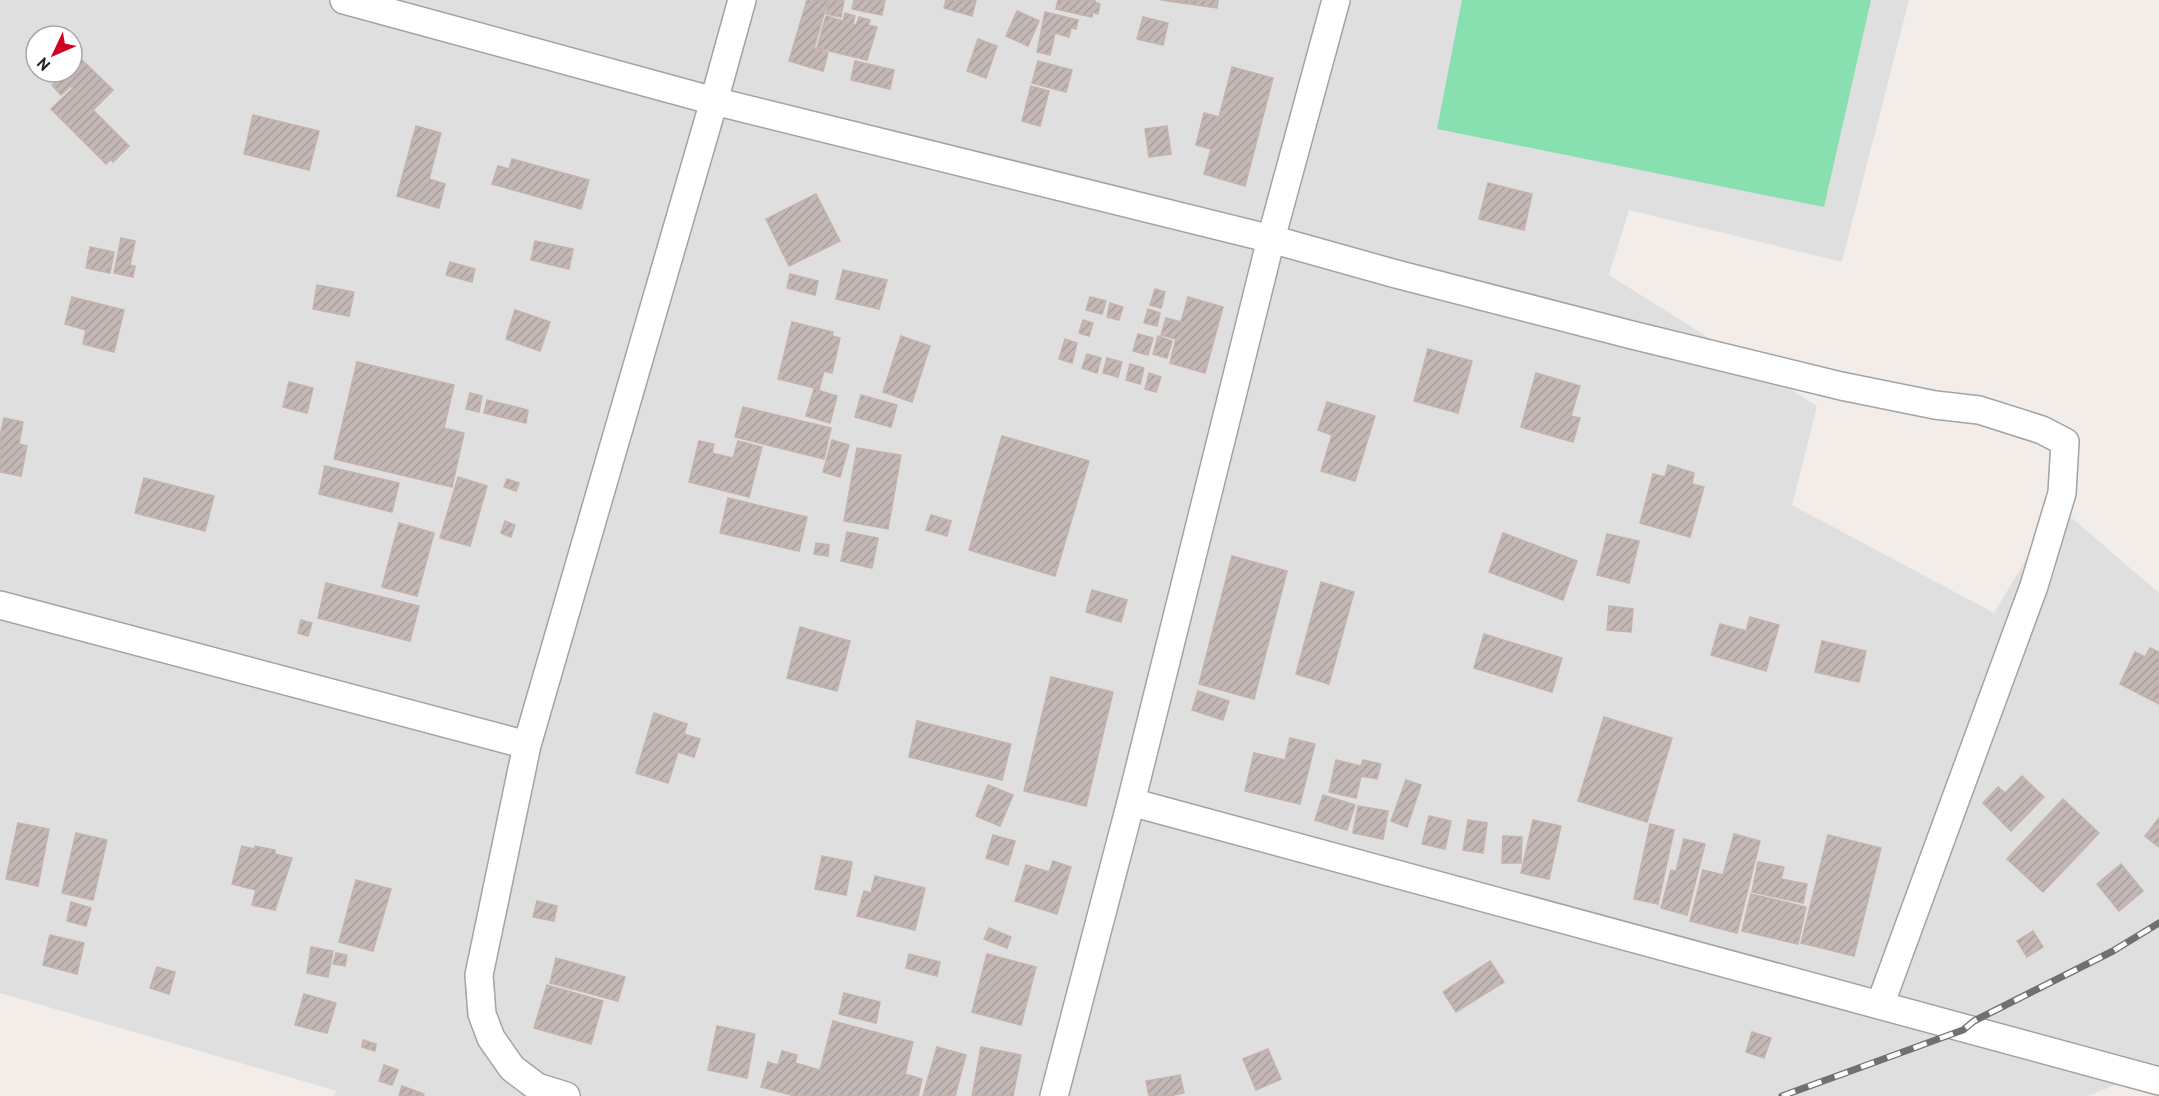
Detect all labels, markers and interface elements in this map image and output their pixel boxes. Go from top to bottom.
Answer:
north arrow [24,24,84,84]
text: N [32,54,54,75]

